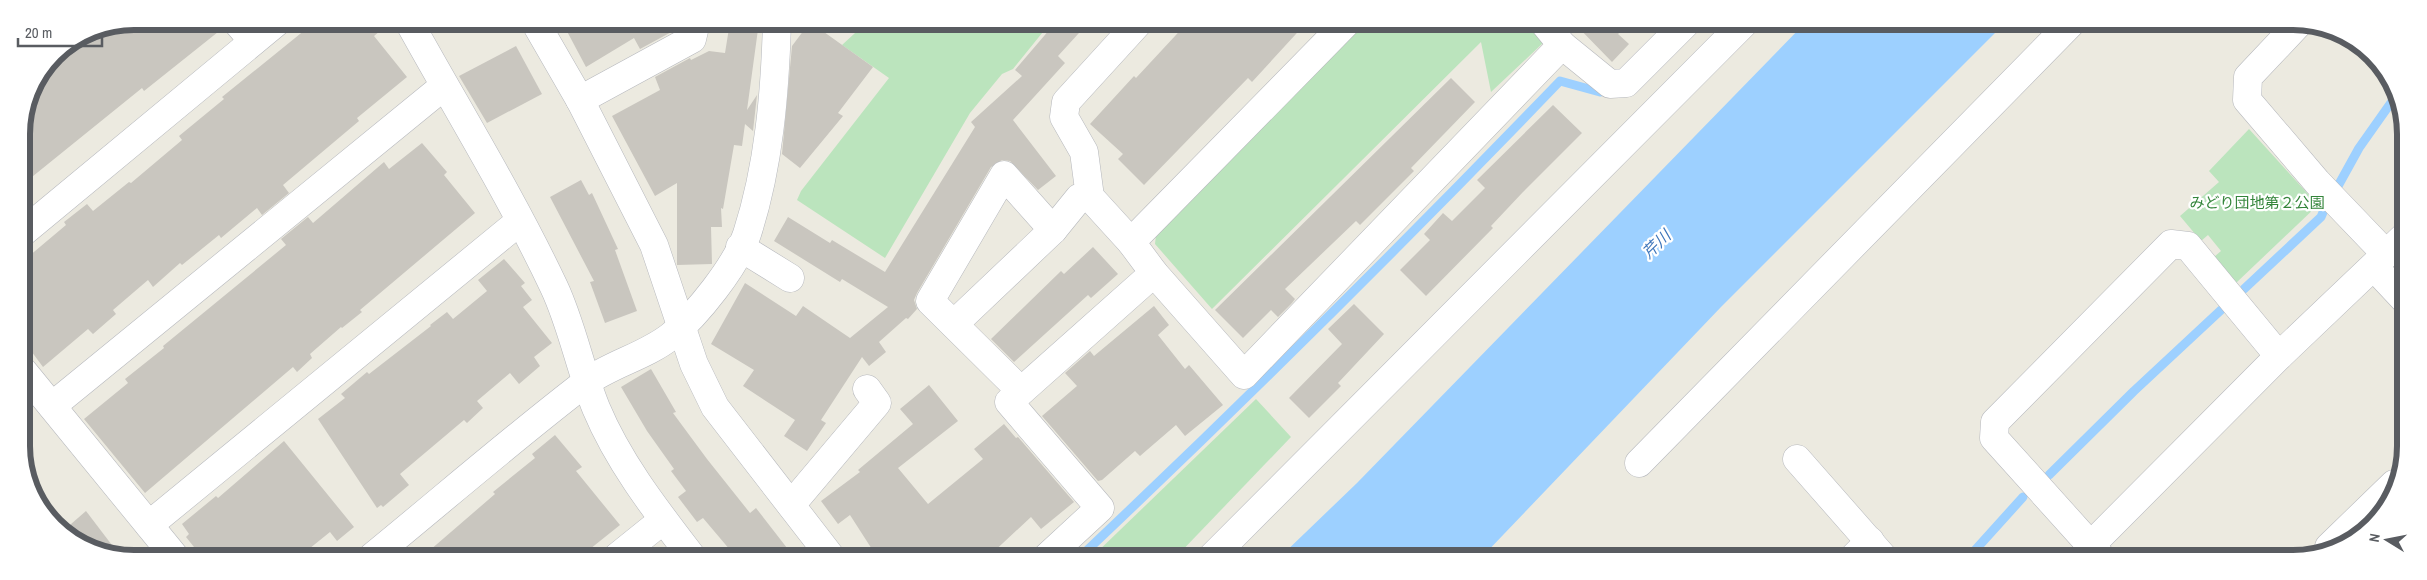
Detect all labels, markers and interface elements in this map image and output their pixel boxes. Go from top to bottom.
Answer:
scale bar [18,15,101,47]
text: 20 m [25,22,52,43]
park label: みどり団地第２公園 [2189,192,2325,213]
water label: 芹川 [1637,224,1677,263]
north arrow [2362,515,2412,565]
text: N [2365,532,2384,543]

